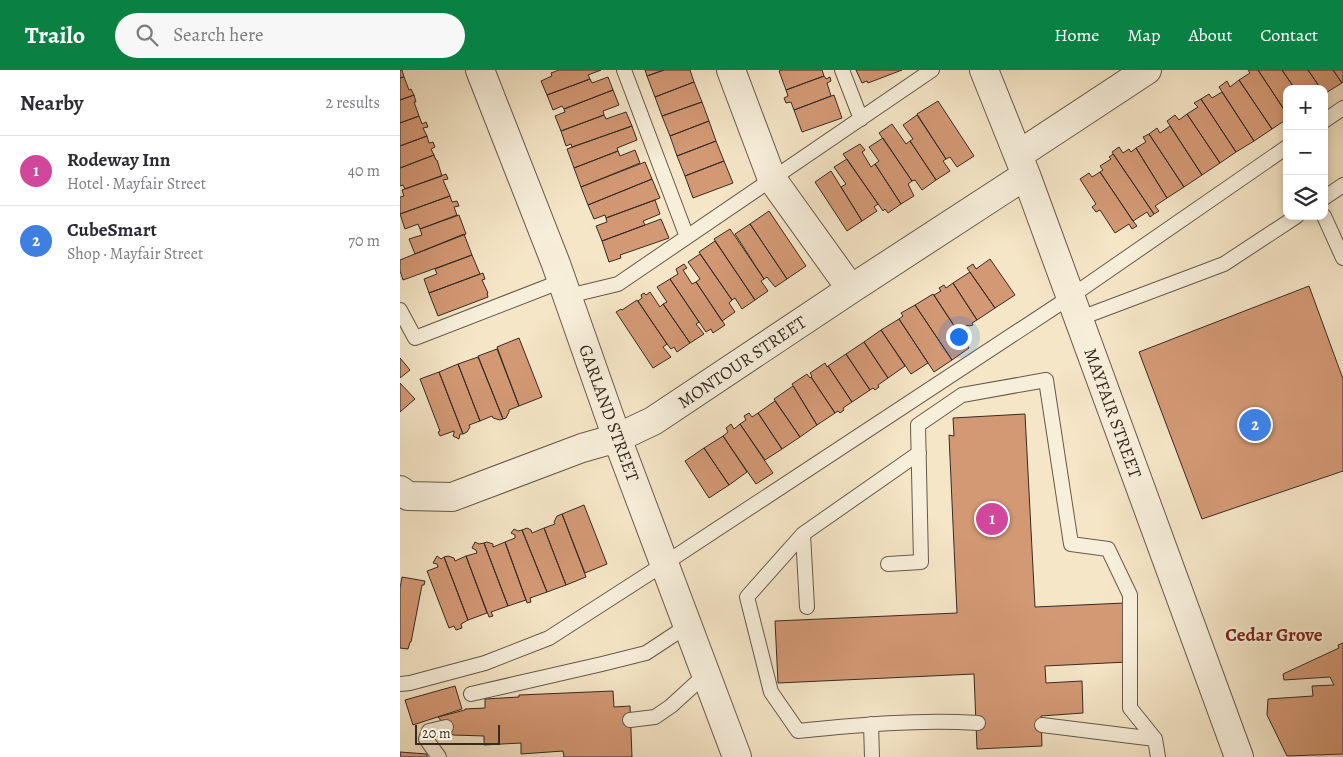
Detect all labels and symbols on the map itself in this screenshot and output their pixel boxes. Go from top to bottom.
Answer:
street label: MONTOUR STREET [673,310,811,414]
your location [946,324,972,350]
street label: GARLAND STREET [573,341,645,485]
street label: MAYFAIR STREET [1078,345,1148,481]
pin: 2 [1239,406,1271,444]
pin: 1 [976,500,1008,538]
district label: Cedar Grove [1225,622,1323,648]
scale bar [415,722,500,745]

